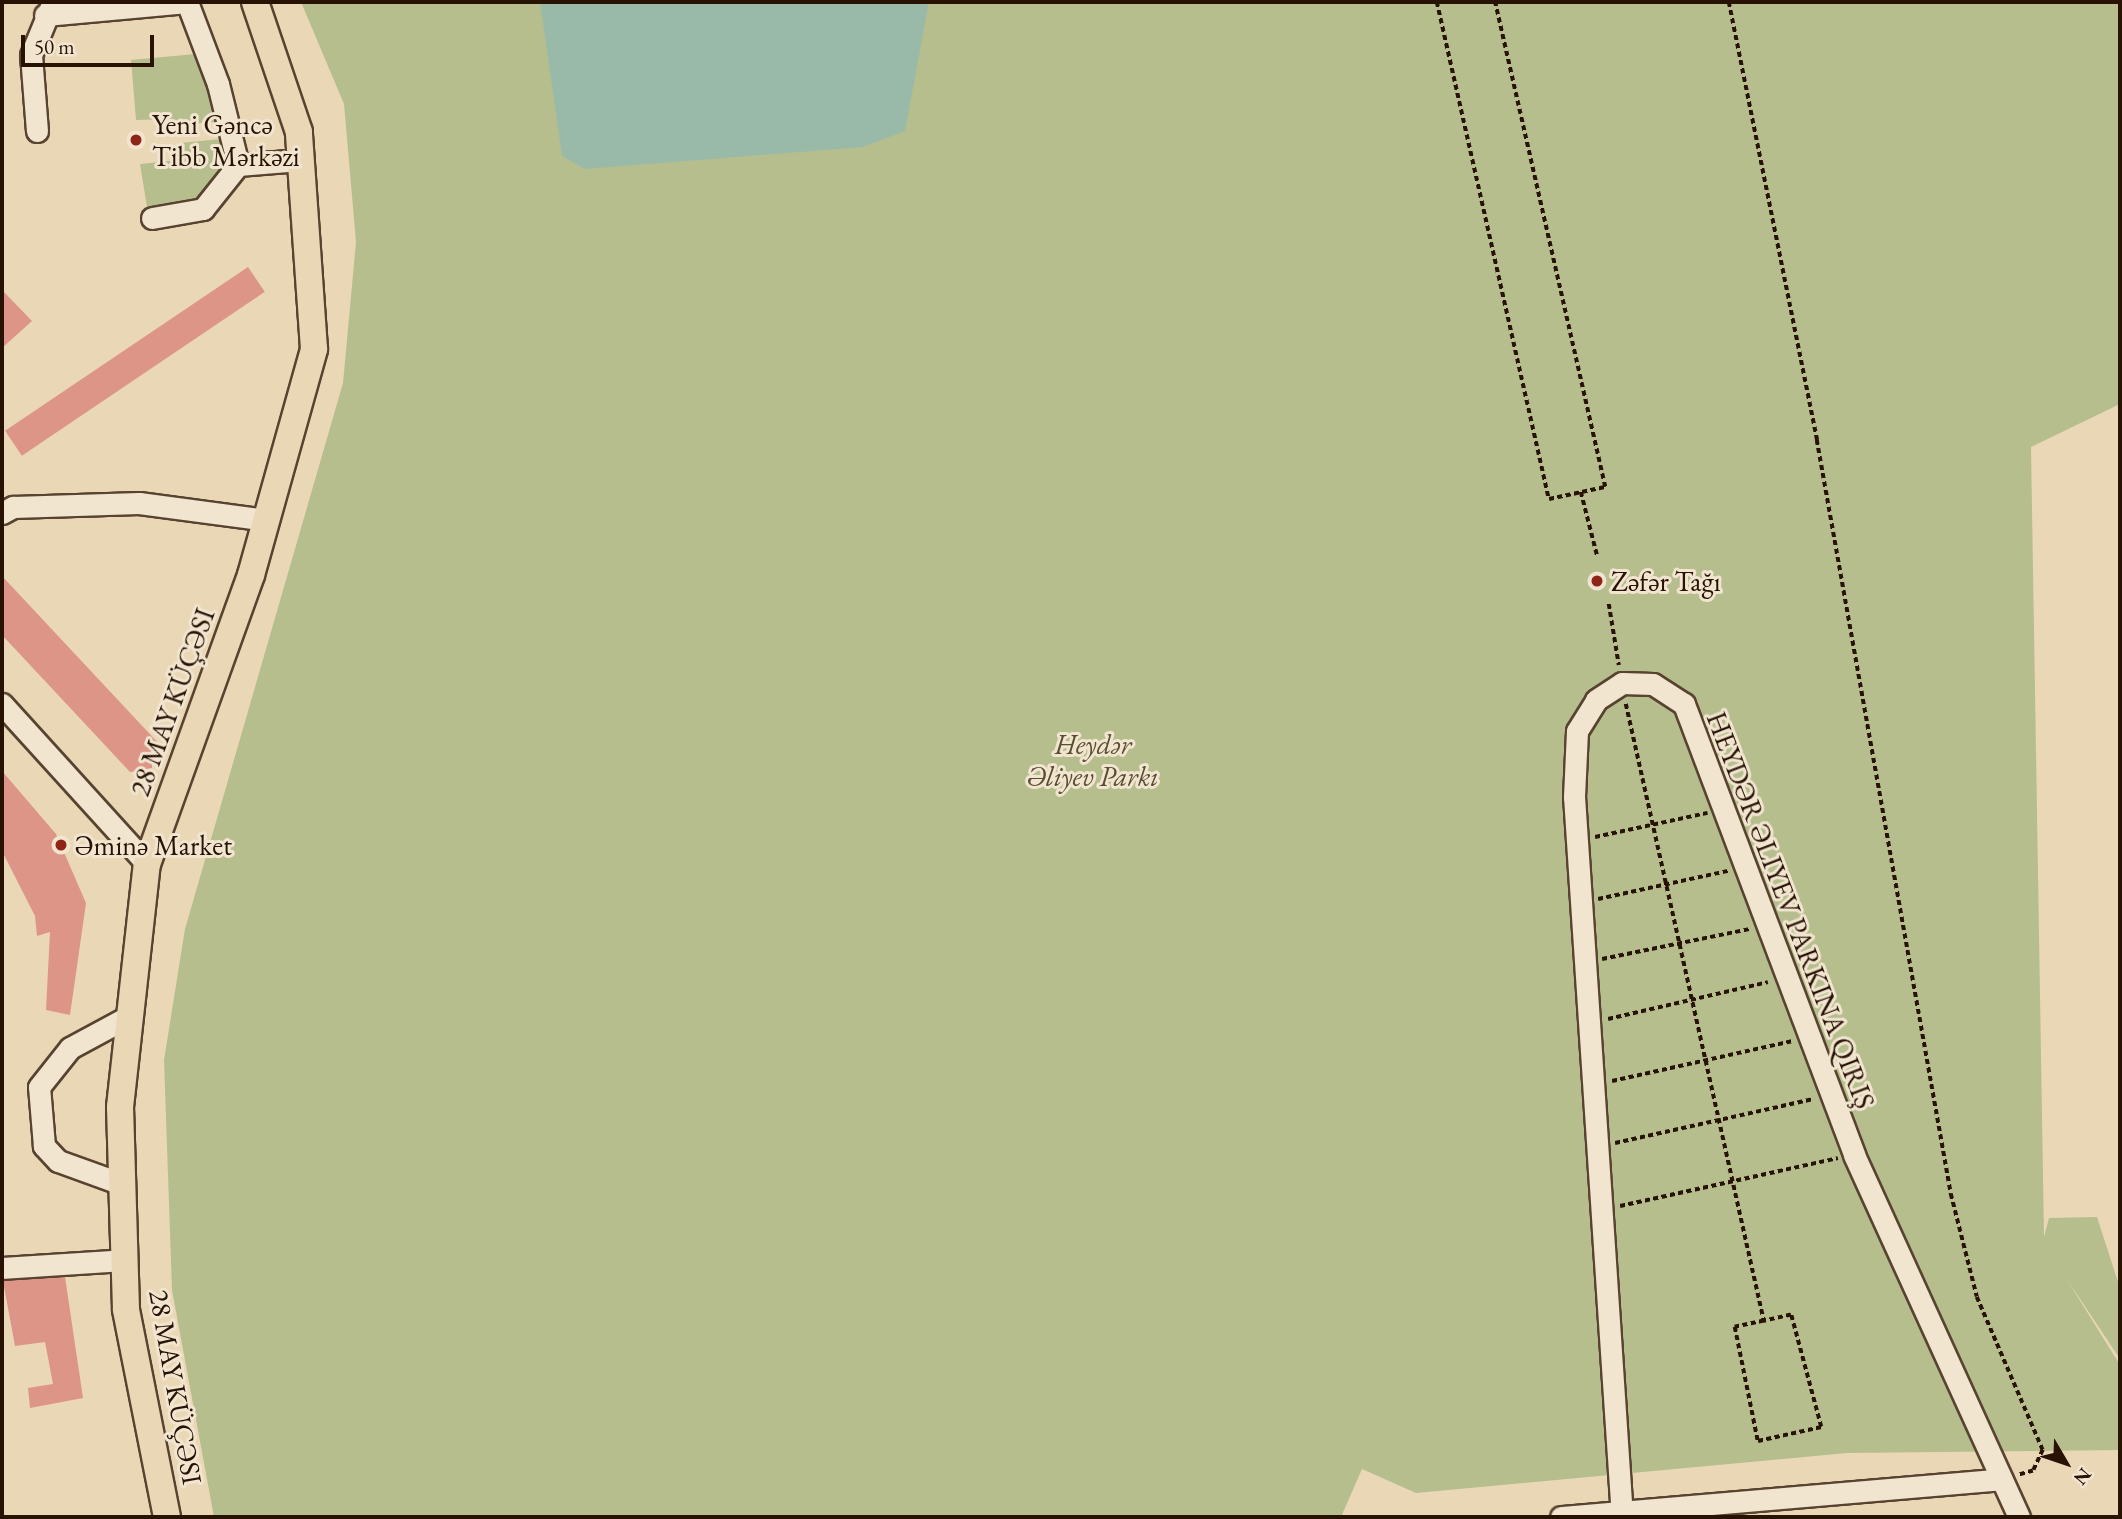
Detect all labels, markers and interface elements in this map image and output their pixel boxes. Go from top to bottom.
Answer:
scale bar [24,21,158,65]
text: 50 m [34,33,75,60]
place label: Yeni Gəncə Tibb Mərkəzi [152,107,300,173]
marker: Yeni Gəncə Tibb Mərkəzi [126,130,146,150]
place label: Zəfər Tağı [1611,564,1721,598]
marker: Zəfər Tağı [1589,573,1605,589]
street label: 28 MAY KÜÇƏSI [122,603,222,801]
street label: HEYDƏR ƏLIYEV PARKINA QIRIŞ [1700,707,1882,1113]
park label: Heydər Əliyev Parkı [1027,727,1159,793]
place label: Əminə Market [75,828,232,862]
marker: Əminə Market [53,837,69,853]
street label: 28 MAY KÜÇƏSI [142,1287,210,1487]
north arrow [2031,1428,2101,1498]
text: N [2068,1463,2097,1490]

